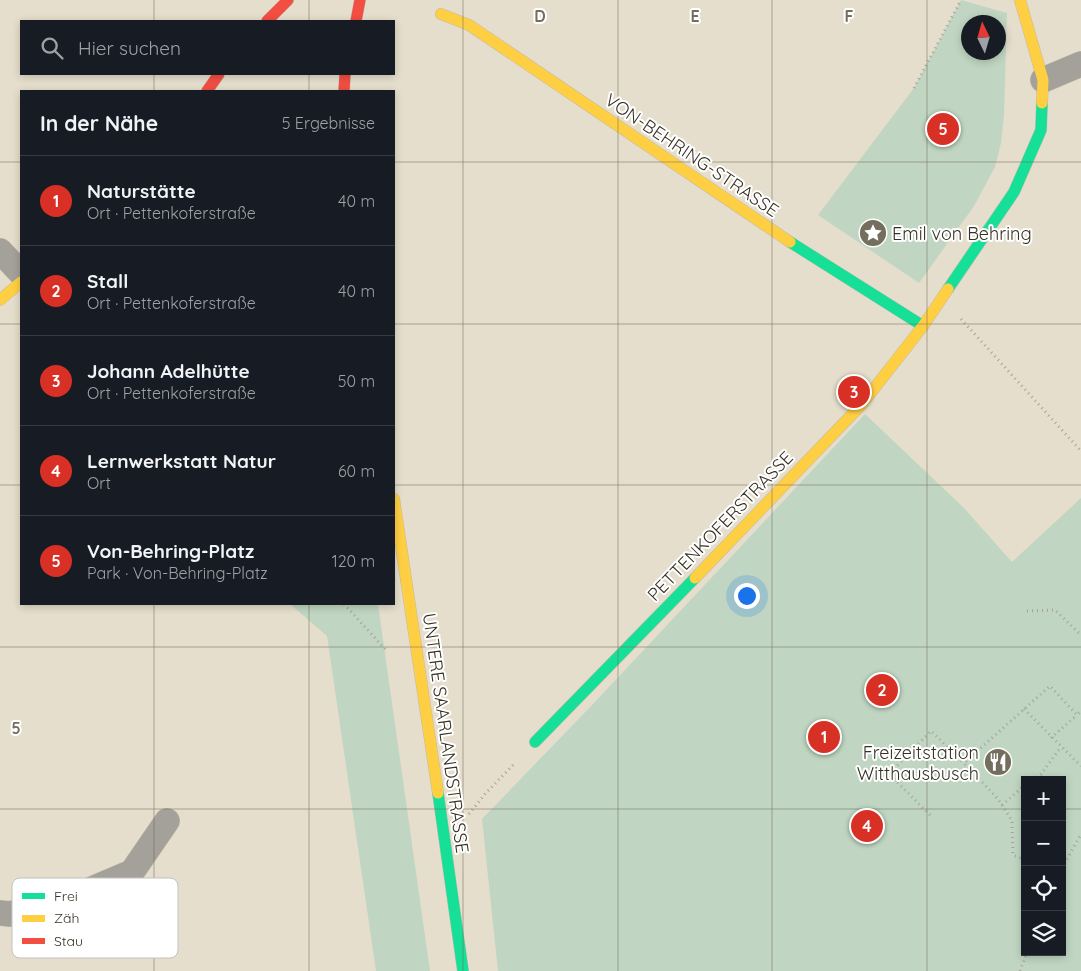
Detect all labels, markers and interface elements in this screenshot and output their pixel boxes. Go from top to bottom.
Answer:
text: D [534,6,546,26]
text: E [690,6,700,26]
text: F [845,6,854,26]
north arrow [961,15,1006,60]
search box [20,20,395,75]
icon: search [38,34,66,62]
text: Hier suchen [78,36,181,60]
street label: VON-BEHRING-STRASSE [601,88,783,222]
text: In der Nähe [40,110,158,136]
pin: 5 [927,110,959,148]
text: 5 Ergebnisse [282,113,375,133]
text: Naturstätte [87,179,196,203]
text: 1 [53,191,59,211]
text: 40 m [338,191,375,211]
text: Ort · Pettenkoferstraße [87,203,256,223]
place icon: Emil von Behring [858,218,888,248]
place label: Emil von Behring [892,222,1032,245]
text: Stall [87,269,128,293]
text: 2 [51,281,61,301]
text: 40 m [338,281,375,301]
text: Ort · Pettenkoferstraße [87,293,256,313]
text: Johann Adelhütte [87,359,250,383]
text: 3 [52,371,60,391]
text: 50 m [338,371,375,391]
pin: 3 [838,373,870,411]
text: Ort · Pettenkoferstraße [87,383,256,403]
street label: PETTENKOFERSTRASSE [642,446,798,606]
text: Lernwerkstatt Natur [87,449,276,473]
text: 4 [51,461,61,481]
text: 60 m [338,461,375,481]
text: Ort [87,473,111,493]
text: Von-Behring-Platz [87,539,254,563]
text: 5 [51,551,61,571]
text: 120 m [332,551,375,571]
text: Park · Von-Behring-Platz [87,563,268,583]
your location [734,583,760,609]
street label: UNTERE SAARLANDSTRASSE [418,612,474,854]
pin: 2 [866,671,898,709]
text: 5 [11,718,21,738]
pin: 1 [808,718,840,756]
place label: Freizeitstation Witthausbusch [857,741,979,785]
restaurant icon: Freizeitstation Witthausbusch [983,747,1013,777]
map controls [1021,776,1066,956]
button: + [1021,776,1066,821]
pin: 4 [851,807,883,845]
button: − [1021,821,1066,866]
button: locate [1021,866,1066,911]
legend [12,878,178,958]
text: Frei [54,887,78,905]
text: Zäh [54,909,79,927]
button: layers [1021,911,1066,956]
text: Stau [54,932,83,950]

